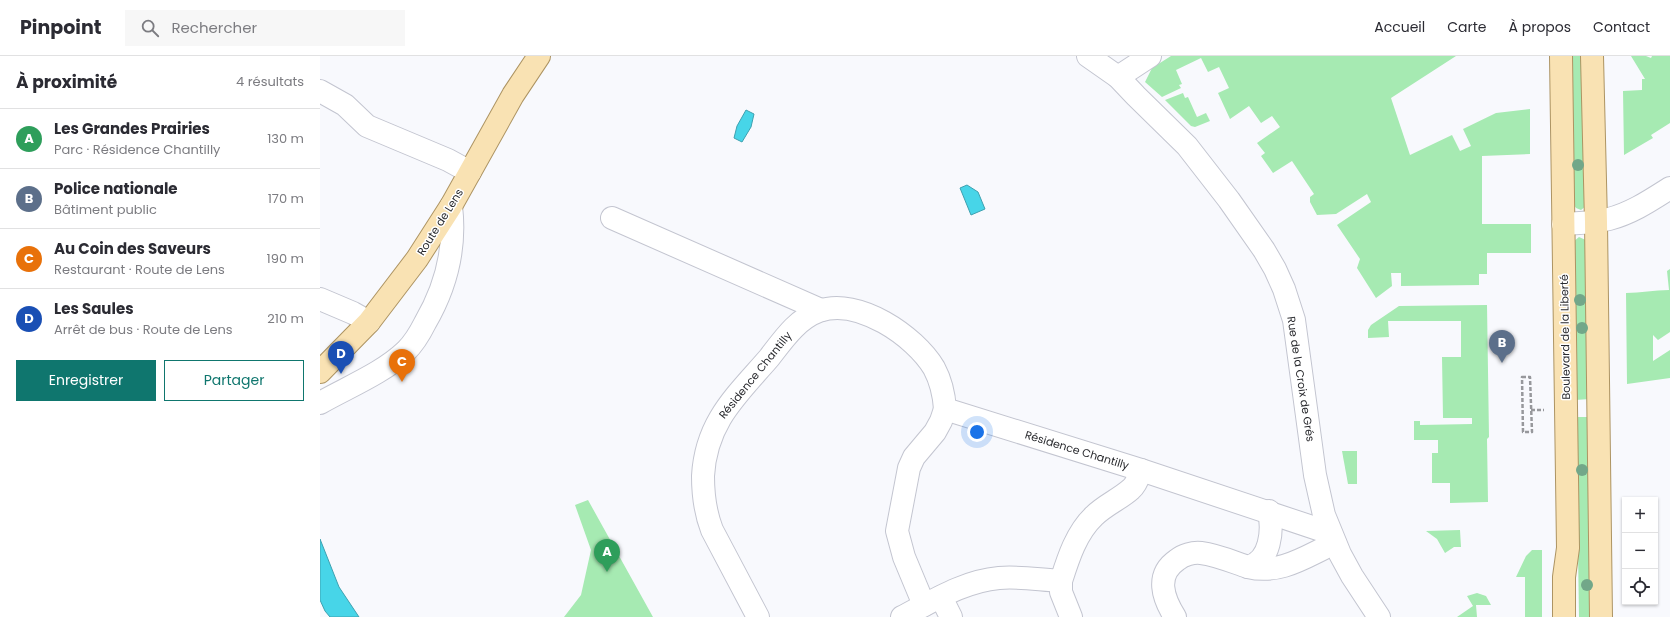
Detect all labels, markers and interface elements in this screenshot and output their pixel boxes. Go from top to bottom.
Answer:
search box [125,10,405,46]
text: Pinpoint [20,14,101,41]
icon: search [139,17,161,39]
text: Rechercher [171,17,257,38]
text: Accueil [1374,17,1425,37]
text: Carte [1447,17,1487,37]
text: À propos [1509,17,1571,37]
text: Contact [1593,17,1650,37]
text: À proximité [16,70,117,94]
text: 4 résultats [236,72,304,91]
text: Les Grandes Prairies [54,118,210,139]
text: A [24,129,34,148]
text: 130 m [267,129,304,148]
text: Parc · Résidence Chantilly [54,140,220,159]
text: Police nationale [54,178,178,199]
street label: Route de Lens [413,185,467,258]
text: B [25,189,33,208]
text: 170 m [268,189,304,208]
text: Bâtiment public [54,200,157,219]
text: Au Coin des Saveurs [54,238,211,259]
text: C [24,249,34,268]
text: 190 m [267,249,304,268]
text: Restaurant · Route de Lens [54,260,225,279]
street label: Boulevard de la Liberté [1556,274,1574,400]
text: Les Saules [54,298,134,319]
text: D [24,309,34,328]
text: 210 m [267,309,304,328]
street label: Rue de la Croix de Grés [1283,315,1319,443]
text: Arrêt de bus · Route de Lens [54,320,233,339]
street label: Résidence Chantilly [715,327,796,422]
pin: B [1489,330,1515,363]
pin: D [328,341,354,374]
pin: C [389,349,415,382]
button: Enregistrer [16,360,156,401]
button: Partager [164,360,304,401]
your location [967,422,987,442]
street label: Résidence Chantilly [1023,427,1132,474]
map controls [1622,497,1658,605]
button: + [1622,497,1658,533]
button: − [1622,533,1658,569]
pin: A [594,539,620,572]
button: locate [1622,569,1658,605]

